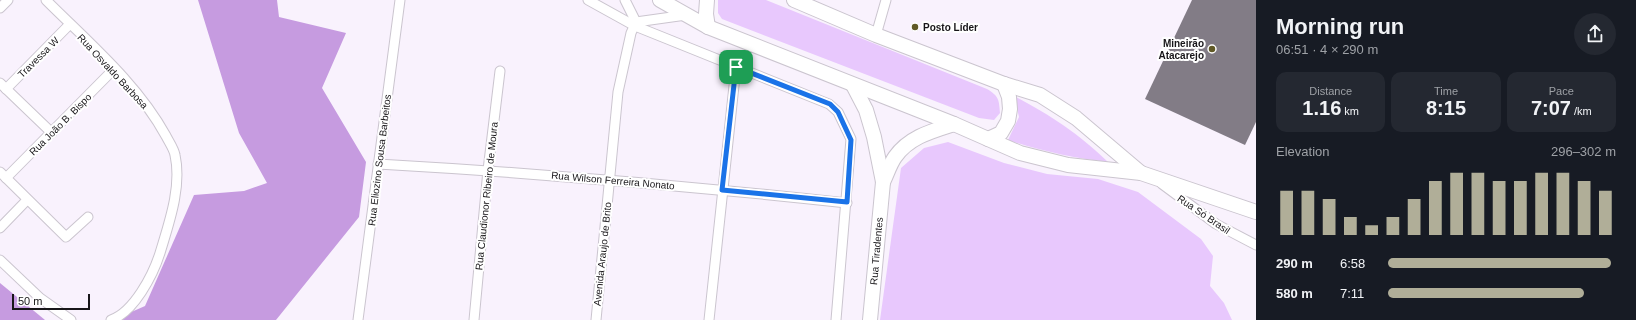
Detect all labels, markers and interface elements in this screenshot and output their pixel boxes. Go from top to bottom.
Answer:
button: share [1574,13,1616,55]
text: Morning run [1276,14,1404,39]
marker: Posto Líder [910,22,920,32]
place label: Posto Líder [923,22,978,33]
street label: Rua Osvaldo Barbosa [75,32,150,111]
street label: Travessa W [16,34,61,80]
place label: Mineirão Atacarejo [1158,38,1204,61]
text: 06:51 · 4 × 290 m [1276,42,1378,57]
marker: Mineirão Atacarejo [1207,44,1217,54]
pin [719,50,753,84]
icon: arrive [725,56,747,78]
text: Distance [1309,85,1352,97]
text: Time [1434,85,1458,97]
text: Pace [1549,85,1574,97]
street label: Rua João B. Bispo [27,91,94,158]
street label: Rua Eliozino Sousa Barbeitos [366,94,393,226]
text: 1.16 [1302,97,1341,119]
text: 8:15 [1426,97,1466,119]
text: 7:07 [1531,97,1571,119]
text: km [1341,105,1359,117]
text: /km [1571,105,1592,117]
street label: Rua Claudionor Ribeiro de Moura [473,121,500,271]
text: Elevation [1276,144,1329,159]
text: 296–302 m [1551,144,1616,159]
street label: Rua Wilson Ferreira Nonato [551,170,676,191]
street label: Rua Só Brasil [1175,193,1232,236]
street label: Avenida Araujo de Brito [592,201,613,307]
street label: Rua Tiradentes [868,217,885,285]
text: 290 m [1276,256,1313,271]
text: 6:58 [1340,256,1365,271]
text: 580 m [1276,286,1313,301]
text: 7:11 [1340,286,1364,301]
scale bar [12,292,90,311]
text: 50 m [18,295,42,307]

